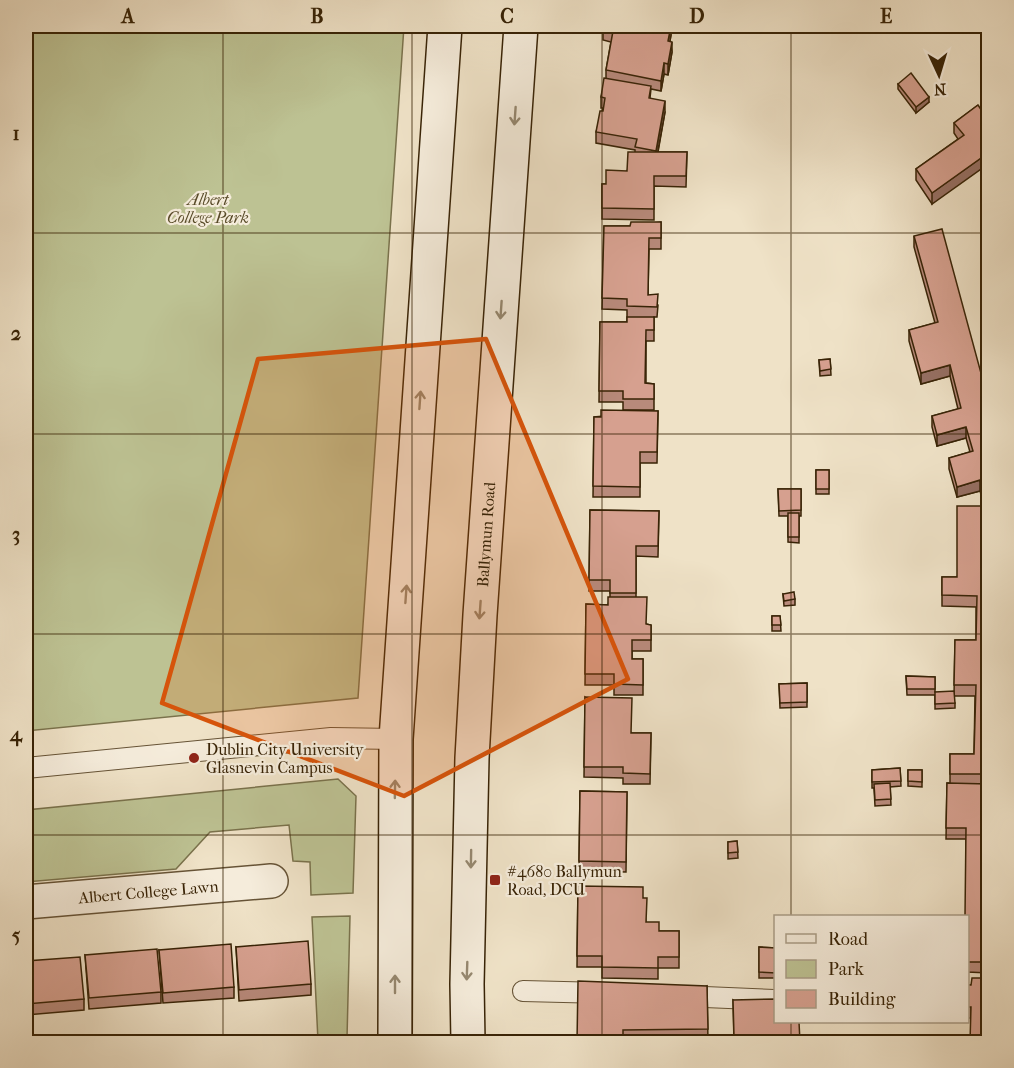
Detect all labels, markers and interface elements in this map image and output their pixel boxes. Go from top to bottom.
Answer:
text: A [120,5,136,28]
text: B [310,5,324,28]
text: C [500,5,514,28]
text: D [689,5,705,28]
text: E [880,5,892,28]
north arrow [909,45,969,105]
text: N [932,80,947,99]
one-way arrow [509,105,520,125]
text: 1 [12,122,20,145]
park label: Albert College Park [167,190,249,227]
one-way arrow [495,300,506,320]
text: 2 [11,322,21,345]
one-way arrow [414,390,425,410]
street label: Ballymun Road [472,481,499,588]
text: 3 [12,523,20,546]
one-way arrow [401,585,412,605]
one-way arrow [475,599,486,619]
text: 4 [9,723,23,747]
place label: Dublin City University Glasnevin Campus [206,740,364,777]
marker: Dublin City University Glasnevin Campus [187,751,201,765]
one-way arrow [389,780,401,800]
one-way arrow [465,849,477,869]
place label: #4680 Ballymun Road, DCU [507,862,622,899]
marker: #4680 Ballymun Road, DCU [488,873,502,887]
street label: Albert College Lawn [77,876,220,907]
legend [774,915,969,1023]
text: 5 [12,924,21,947]
text: Road [828,929,868,950]
text: Park [828,959,865,980]
one-way arrow [462,960,473,980]
one-way arrow [389,975,401,995]
text: Building [828,989,896,1010]

